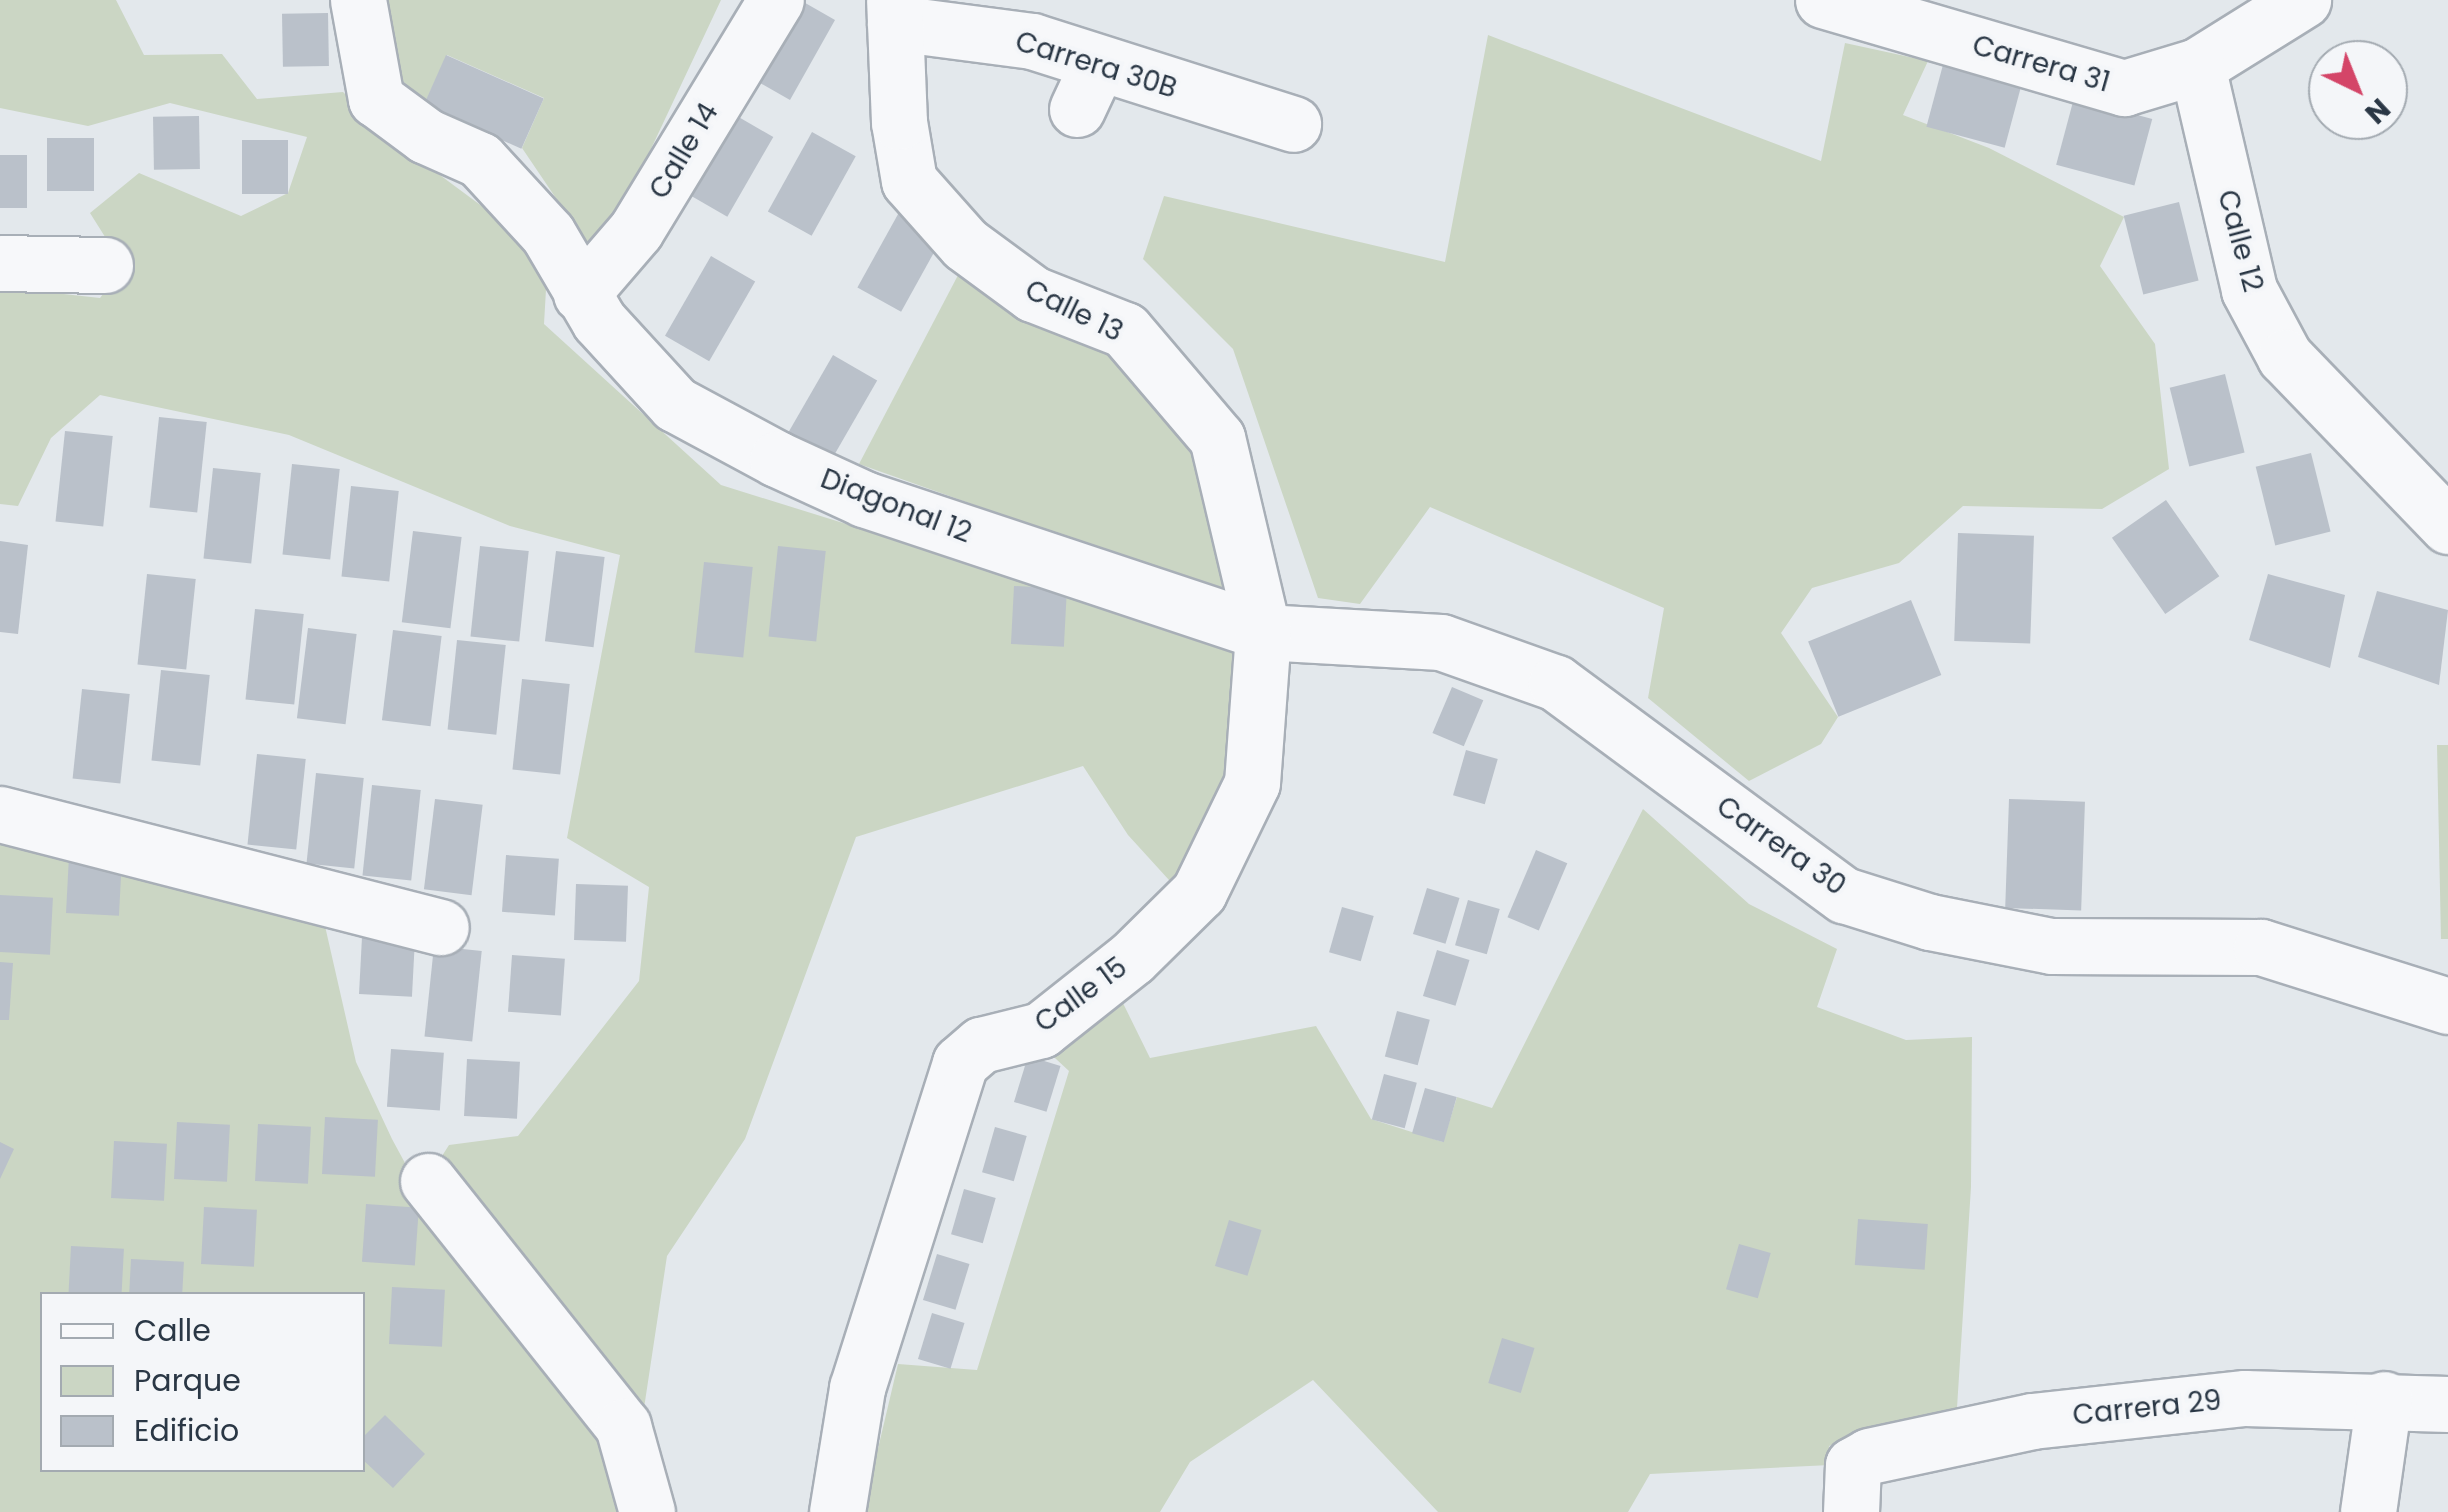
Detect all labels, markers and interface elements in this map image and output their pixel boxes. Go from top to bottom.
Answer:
street label: Carrera 30B [1011,25,1181,105]
street label: Carrera 31 [1969,28,2113,100]
north arrow [2308,40,2408,140]
text: N [2356,89,2398,132]
street label: Calle 14 [642,97,726,205]
street label: Calle 12 [2210,186,2270,296]
street label: Calle 13 [1020,273,1128,349]
street label: Diagonal 12 [816,462,976,550]
street label: Carrera 30 [1710,789,1852,903]
street label: Calle 15 [1028,950,1134,1040]
legend [40,1292,365,1472]
text: Calle [134,1309,211,1352]
text: Parque [134,1359,241,1402]
street label: Carrera 29 [2071,1383,2223,1433]
text: Edificio [134,1409,239,1452]

